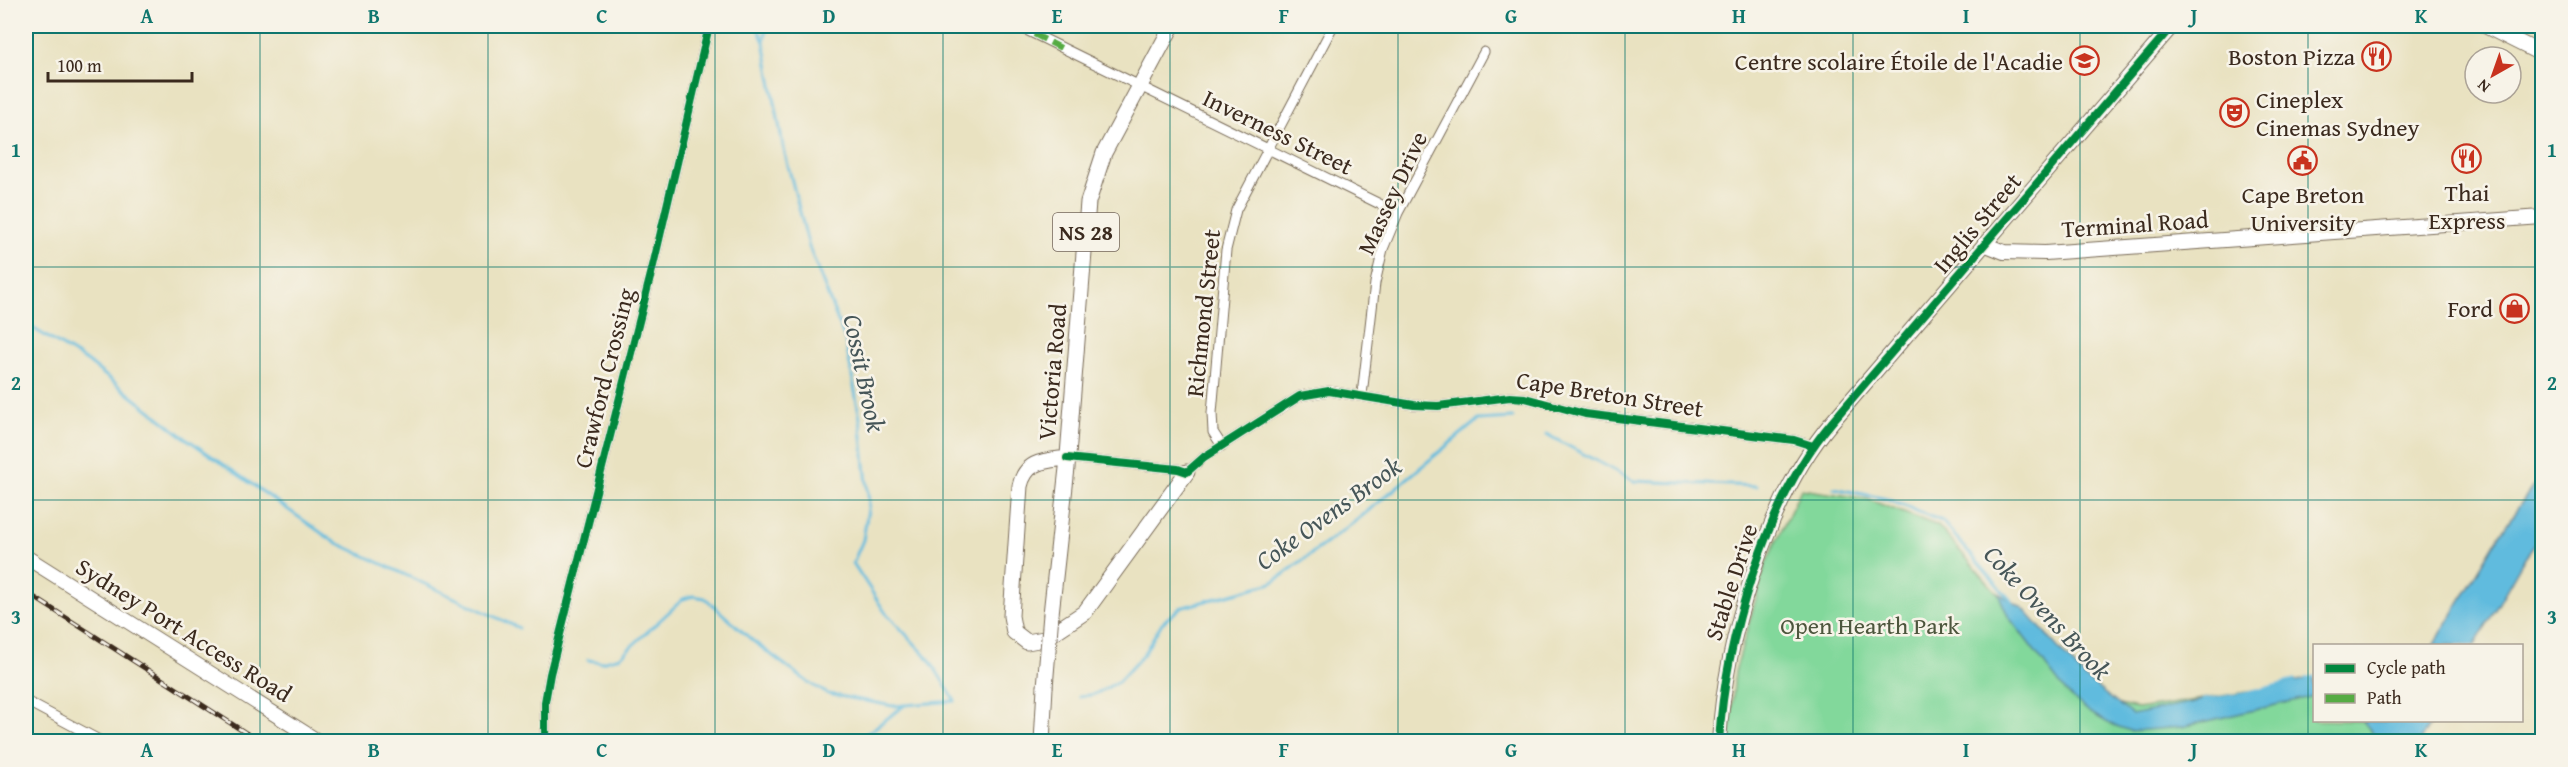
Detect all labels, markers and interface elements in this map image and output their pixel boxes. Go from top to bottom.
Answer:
text: A [141,1,154,30]
text: B [368,1,380,30]
text: C [596,1,608,30]
text: D [822,1,836,30]
text: E [1052,1,1063,30]
text: F [1279,1,1289,30]
text: G [1505,1,1517,30]
text: H [1732,1,1746,30]
text: I [1963,1,1969,30]
text: J [2188,1,2198,30]
text: K [2415,1,2428,30]
place label: Boston Pizza [2228,39,2356,74]
restaurant icon: Boston Pizza [2360,40,2392,72]
place label: Centre scolaire Étoile de l'Acadie [1735,44,2063,79]
scale bar [48,45,192,83]
school or university icon: Centre scolaire Étoile de l'Acadie [2068,45,2100,77]
north arrow [2463,45,2523,105]
text: 100 m [57,52,102,79]
text: N [2471,74,2495,99]
street label: Inverness Street [1197,81,1359,184]
place label: Cineplex Cinemas Sydney [2256,82,2420,145]
theatre icon: Cineplex Cinemas Sydney [2219,97,2251,129]
street label: Massey Drive [1348,126,1436,260]
text: 1 [11,135,21,164]
text: 1 [2547,135,2557,164]
restaurant icon: Thai Express [2451,143,2483,175]
public building icon: Cape Breton University [2287,145,2319,177]
street label: Inglis Street [1924,165,2030,281]
place label: Thai Express [2428,175,2506,238]
place label: Cape Breton University [2242,177,2365,240]
street label: Terminal Road [2060,201,2210,247]
road number: NS 28 [1053,213,1119,251]
street label: Richmond Street [1177,227,1229,399]
street label: Crawford Crossing [565,284,643,472]
place label: Ford [2448,291,2493,326]
shop icon: Ford [2498,292,2530,324]
street label: Victoria Road [1029,302,1075,442]
water label: Cossit Brook [833,310,897,436]
street label: Cape Breton Street [1514,362,1706,426]
text: 2 [11,368,21,397]
text: 2 [2547,368,2557,397]
water label: Coke Ovens Brook [1247,447,1409,579]
street label: Stable Drive [1696,519,1766,645]
water label: Coke Ovens Brook [1975,536,2121,688]
street label: Sydney Port Access Road [69,549,299,711]
text: 3 [11,602,21,631]
text: 3 [2547,602,2557,631]
park label: Open Hearth Park [1780,608,1961,643]
legend [2313,644,2523,722]
text: Cycle path [2367,654,2446,681]
text: Path [2367,684,2402,711]
text: A [141,735,154,764]
text: B [368,735,380,764]
text: C [596,735,608,764]
text: D [822,735,836,764]
text: E [1052,735,1063,764]
text: F [1279,735,1289,764]
text: G [1505,735,1517,764]
text: H [1732,735,1746,764]
text: I [1963,735,1969,764]
text: J [2188,735,2198,764]
text: K [2415,735,2428,764]

